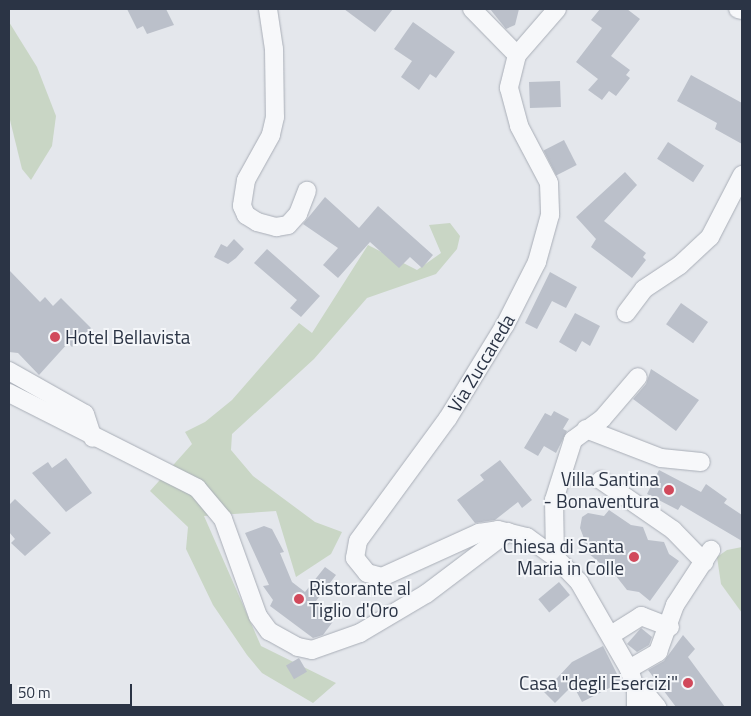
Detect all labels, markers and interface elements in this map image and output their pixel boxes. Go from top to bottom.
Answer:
street label: Via Zuccareda [443,310,519,416]
place label: Hotel Bellavista [65,326,190,348]
marker: Hotel Bellavista [49,331,61,343]
place label: Villa Santina - Bonaventura [544,468,659,512]
marker: Villa Santina - Bonaventura [663,484,675,496]
place label: Chiesa di Santa Maria in Colle [503,535,624,579]
marker: Chiesa di Santa Maria in Colle [628,551,640,563]
place label: Ristorante al Tiglio d'Oro [309,577,411,621]
marker: Ristorante al Tiglio d'Oro [293,593,305,605]
place label: Casa "degli Esercizi" [519,672,678,694]
scale bar [12,674,135,706]
marker: Casa "degli Esercizi" [682,677,694,689]
text: 50 m [18,681,51,704]

